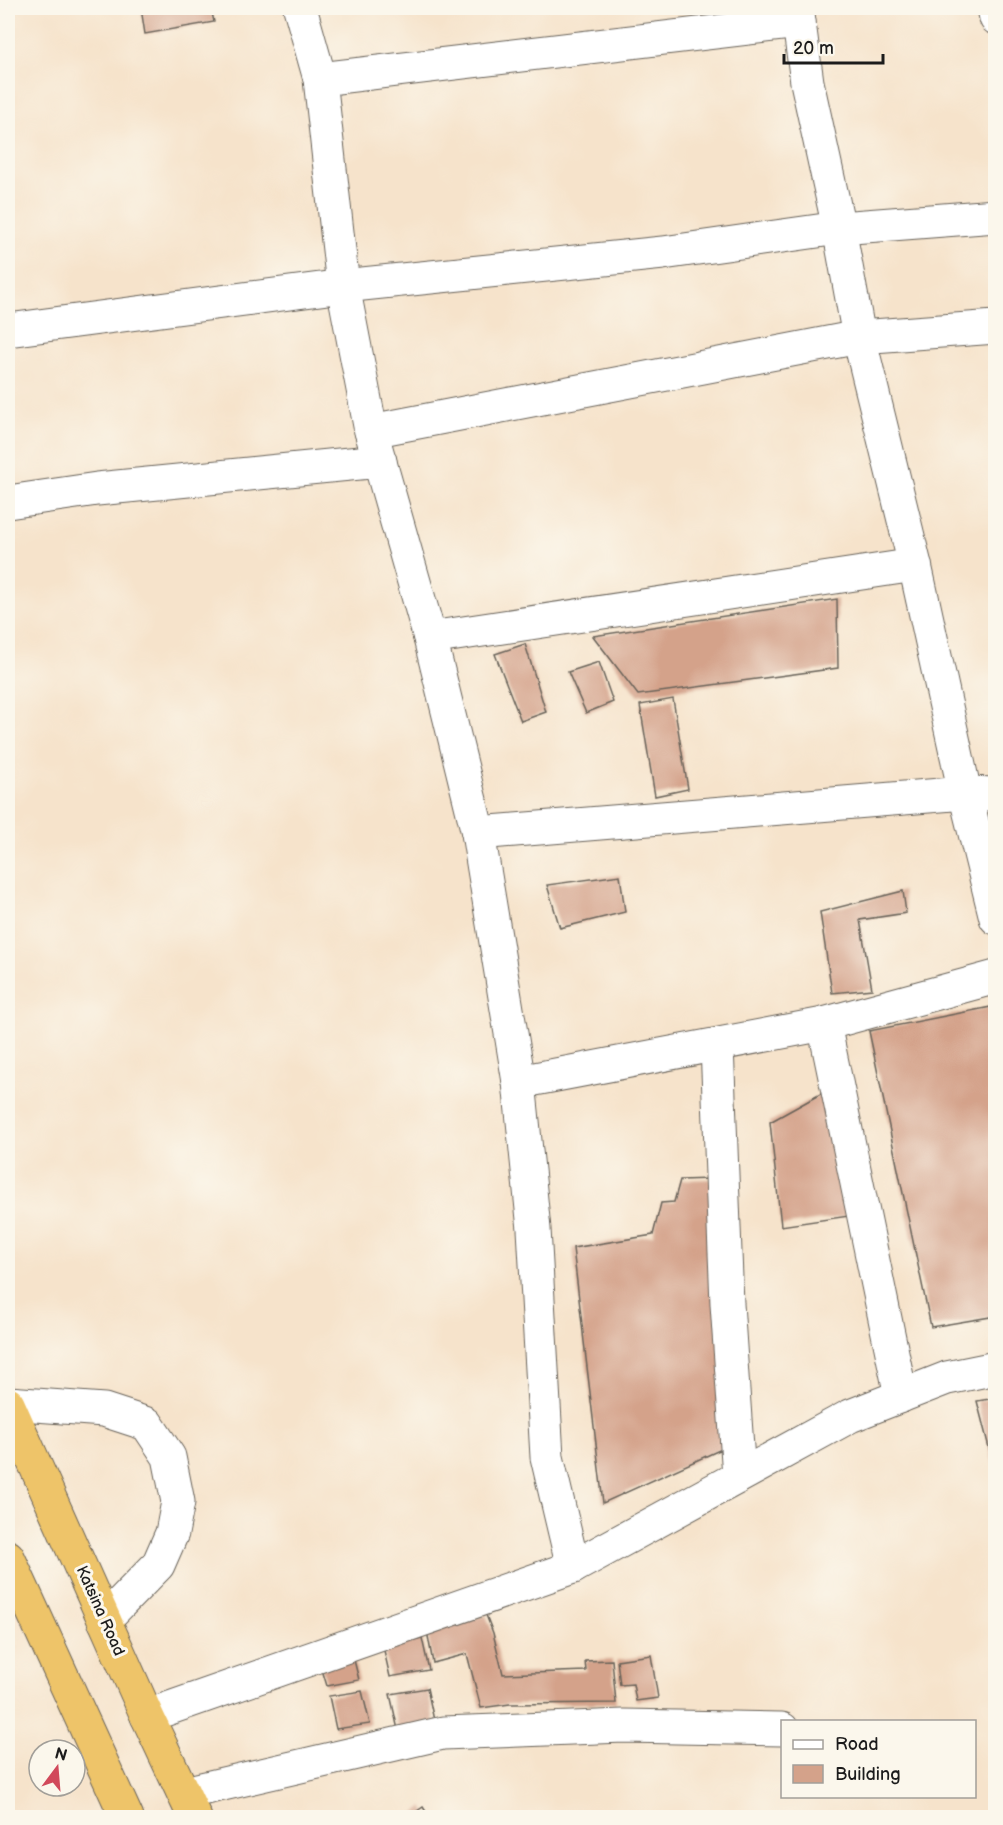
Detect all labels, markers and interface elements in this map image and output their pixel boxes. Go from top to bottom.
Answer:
scale bar [784,27,883,65]
text: 20 m [793,38,834,59]
street label: Katsina Road [72,1563,128,1659]
legend [781,1720,976,1798]
text: Road [835,1734,879,1755]
north arrow [27,1738,87,1798]
text: N [52,1744,69,1766]
text: Building [835,1764,901,1785]

